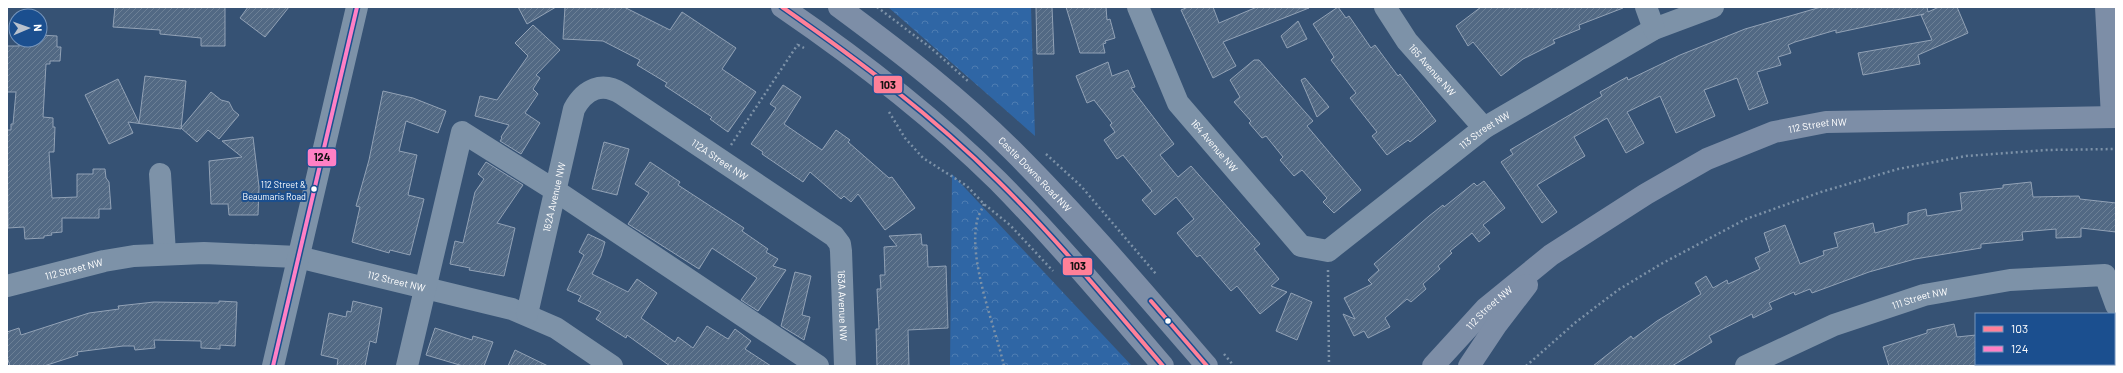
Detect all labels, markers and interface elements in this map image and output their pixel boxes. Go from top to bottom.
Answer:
north arrow [8,8,48,48]
text: N [32,24,45,32]
street label: 165 Avenue NW [1406,41,1459,98]
line badge: 103 [873,75,903,94]
text: 103 [880,78,896,91]
street label: 113 Street NW [1457,108,1512,151]
street label: 112 Street NW [1787,116,1847,135]
street label: 164 Avenue NW [1189,117,1241,174]
street label: Castle Downs Road NW [996,134,1074,214]
street label: 112A Street NW [689,136,750,183]
line badge: 124 [307,148,337,167]
text: 124 [314,150,331,163]
street label: 162A Avenue NW [540,161,568,233]
place label: 112 Street & Beaumaris Road [243,179,306,202]
marker: 112 Street & Beaumaris Road [309,184,319,194]
street label: 112 Street NW [44,256,104,282]
line badge: 103 [1062,257,1093,276]
text: 103 [1070,259,1086,272]
street label: 112 Street NW [366,268,427,294]
street label: 163A Avenue NW [836,270,850,341]
street label: 112 Street NW [1463,283,1515,332]
street label: 111 Street NW [1890,285,1949,311]
legend [1975,313,2115,365]
unlabelled marker [1163,316,1173,326]
text: 103 [2011,321,2028,335]
text: 124 [2011,341,2028,355]

